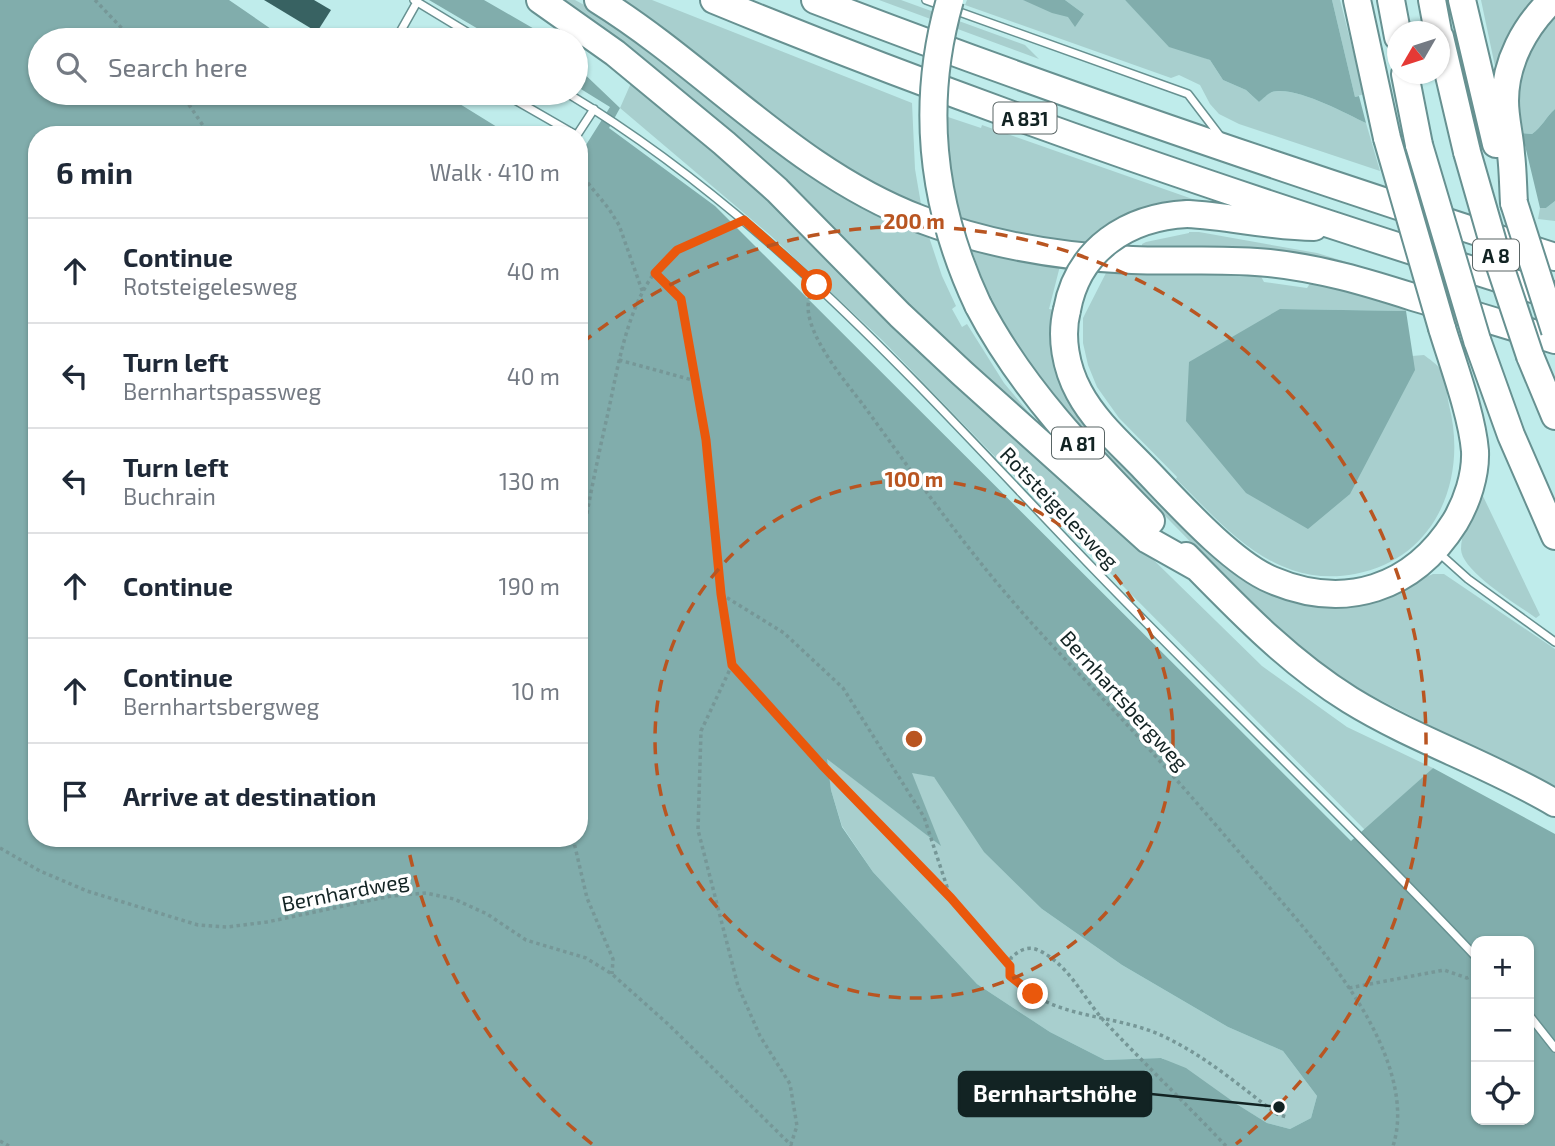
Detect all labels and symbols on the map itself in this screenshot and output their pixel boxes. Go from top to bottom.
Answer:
north arrow [1387,21,1450,84]
road number: A 831 [993,102,1056,134]
text: 200 m [883,208,945,233]
road number: A 8 [1473,240,1519,270]
route start [801,269,832,300]
road number: A 81 [1052,428,1104,458]
street label: Rotsteigelesweg [996,441,1125,573]
text: 100 m [885,466,943,491]
street label: Bernhartsbergweg [1056,625,1194,775]
centre of rings [902,727,926,751]
street label: Bernhardweg [279,866,411,916]
route end [1017,978,1048,1009]
callout: Bernhartshöhe [959,1072,1151,1116]
text: Bernhartshöhe [973,1079,1137,1107]

